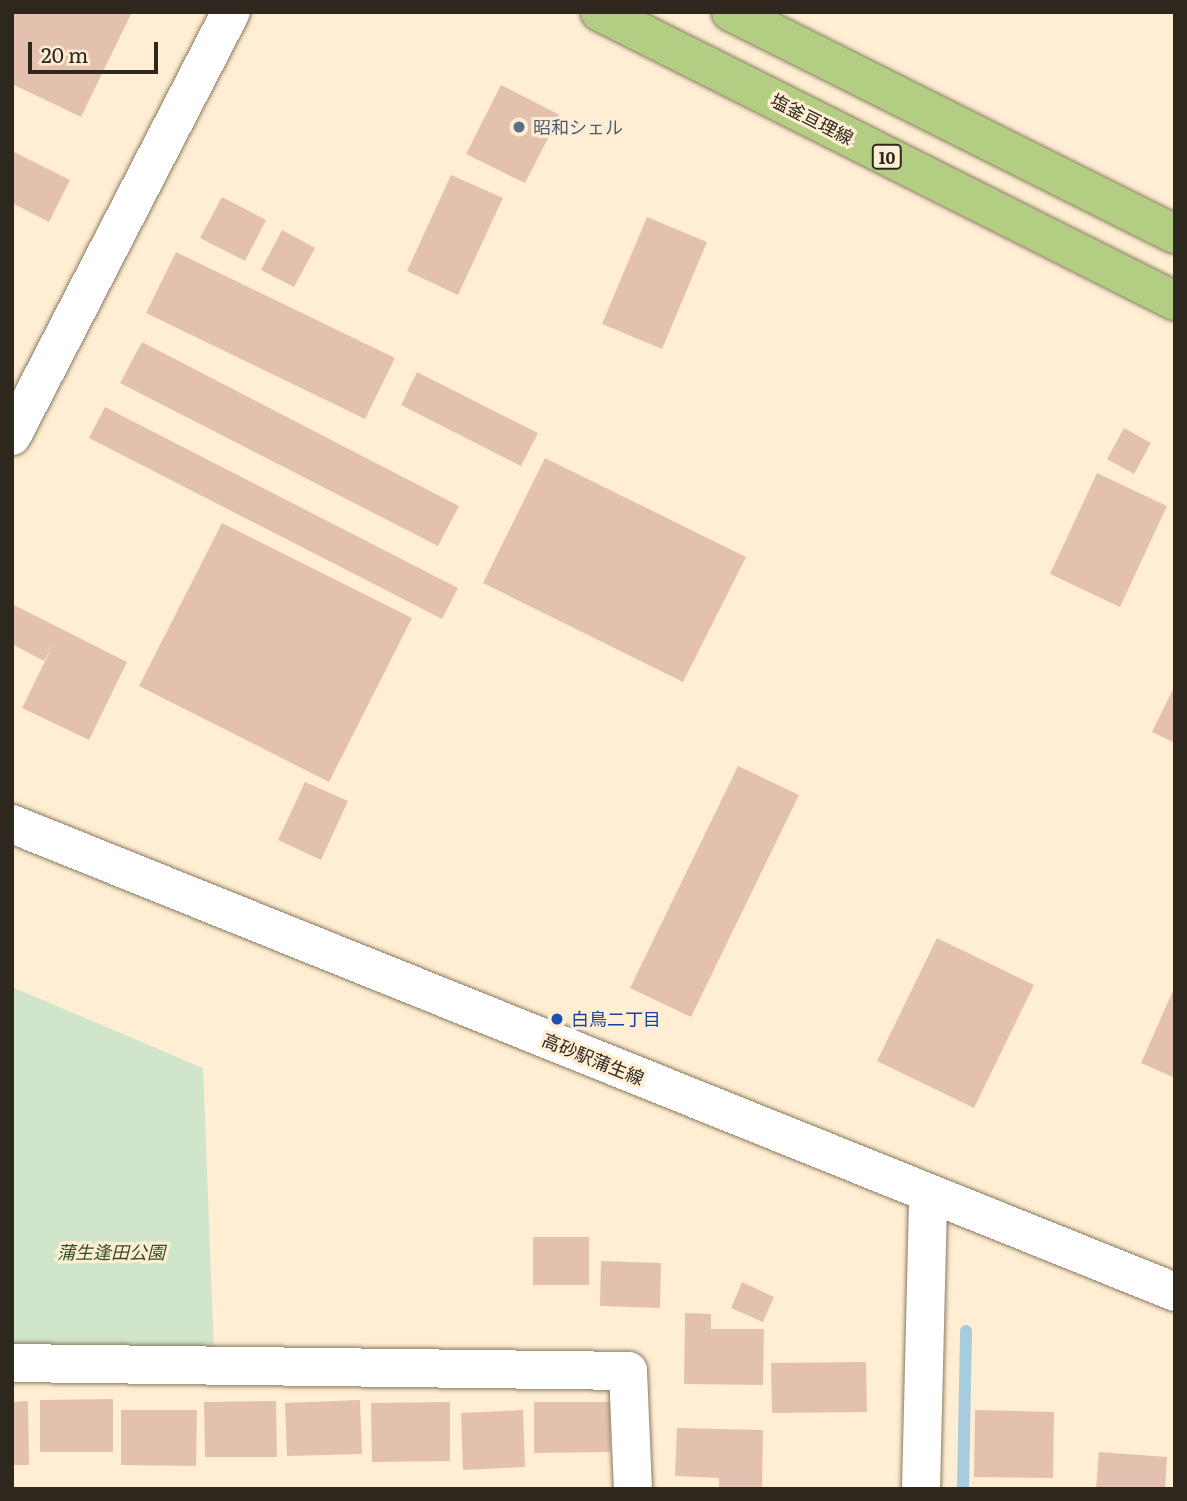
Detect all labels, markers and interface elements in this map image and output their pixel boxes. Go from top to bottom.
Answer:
scale bar [32,28,161,72]
text: 20 m [41,38,88,69]
street label: 塩釜亘理線 [767,89,857,149]
place label: 昭和シェル [533,116,623,138]
marker: 昭和シェル [511,119,527,135]
road number: 10 [871,144,903,169]
place label: 白鳥二丁目 [571,1008,661,1030]
marker: 白鳥二丁目 [549,1011,565,1027]
street label: 高砂駅蒲生線 [539,1029,647,1089]
park label: 蒲生逢田公園 [57,1241,165,1263]

